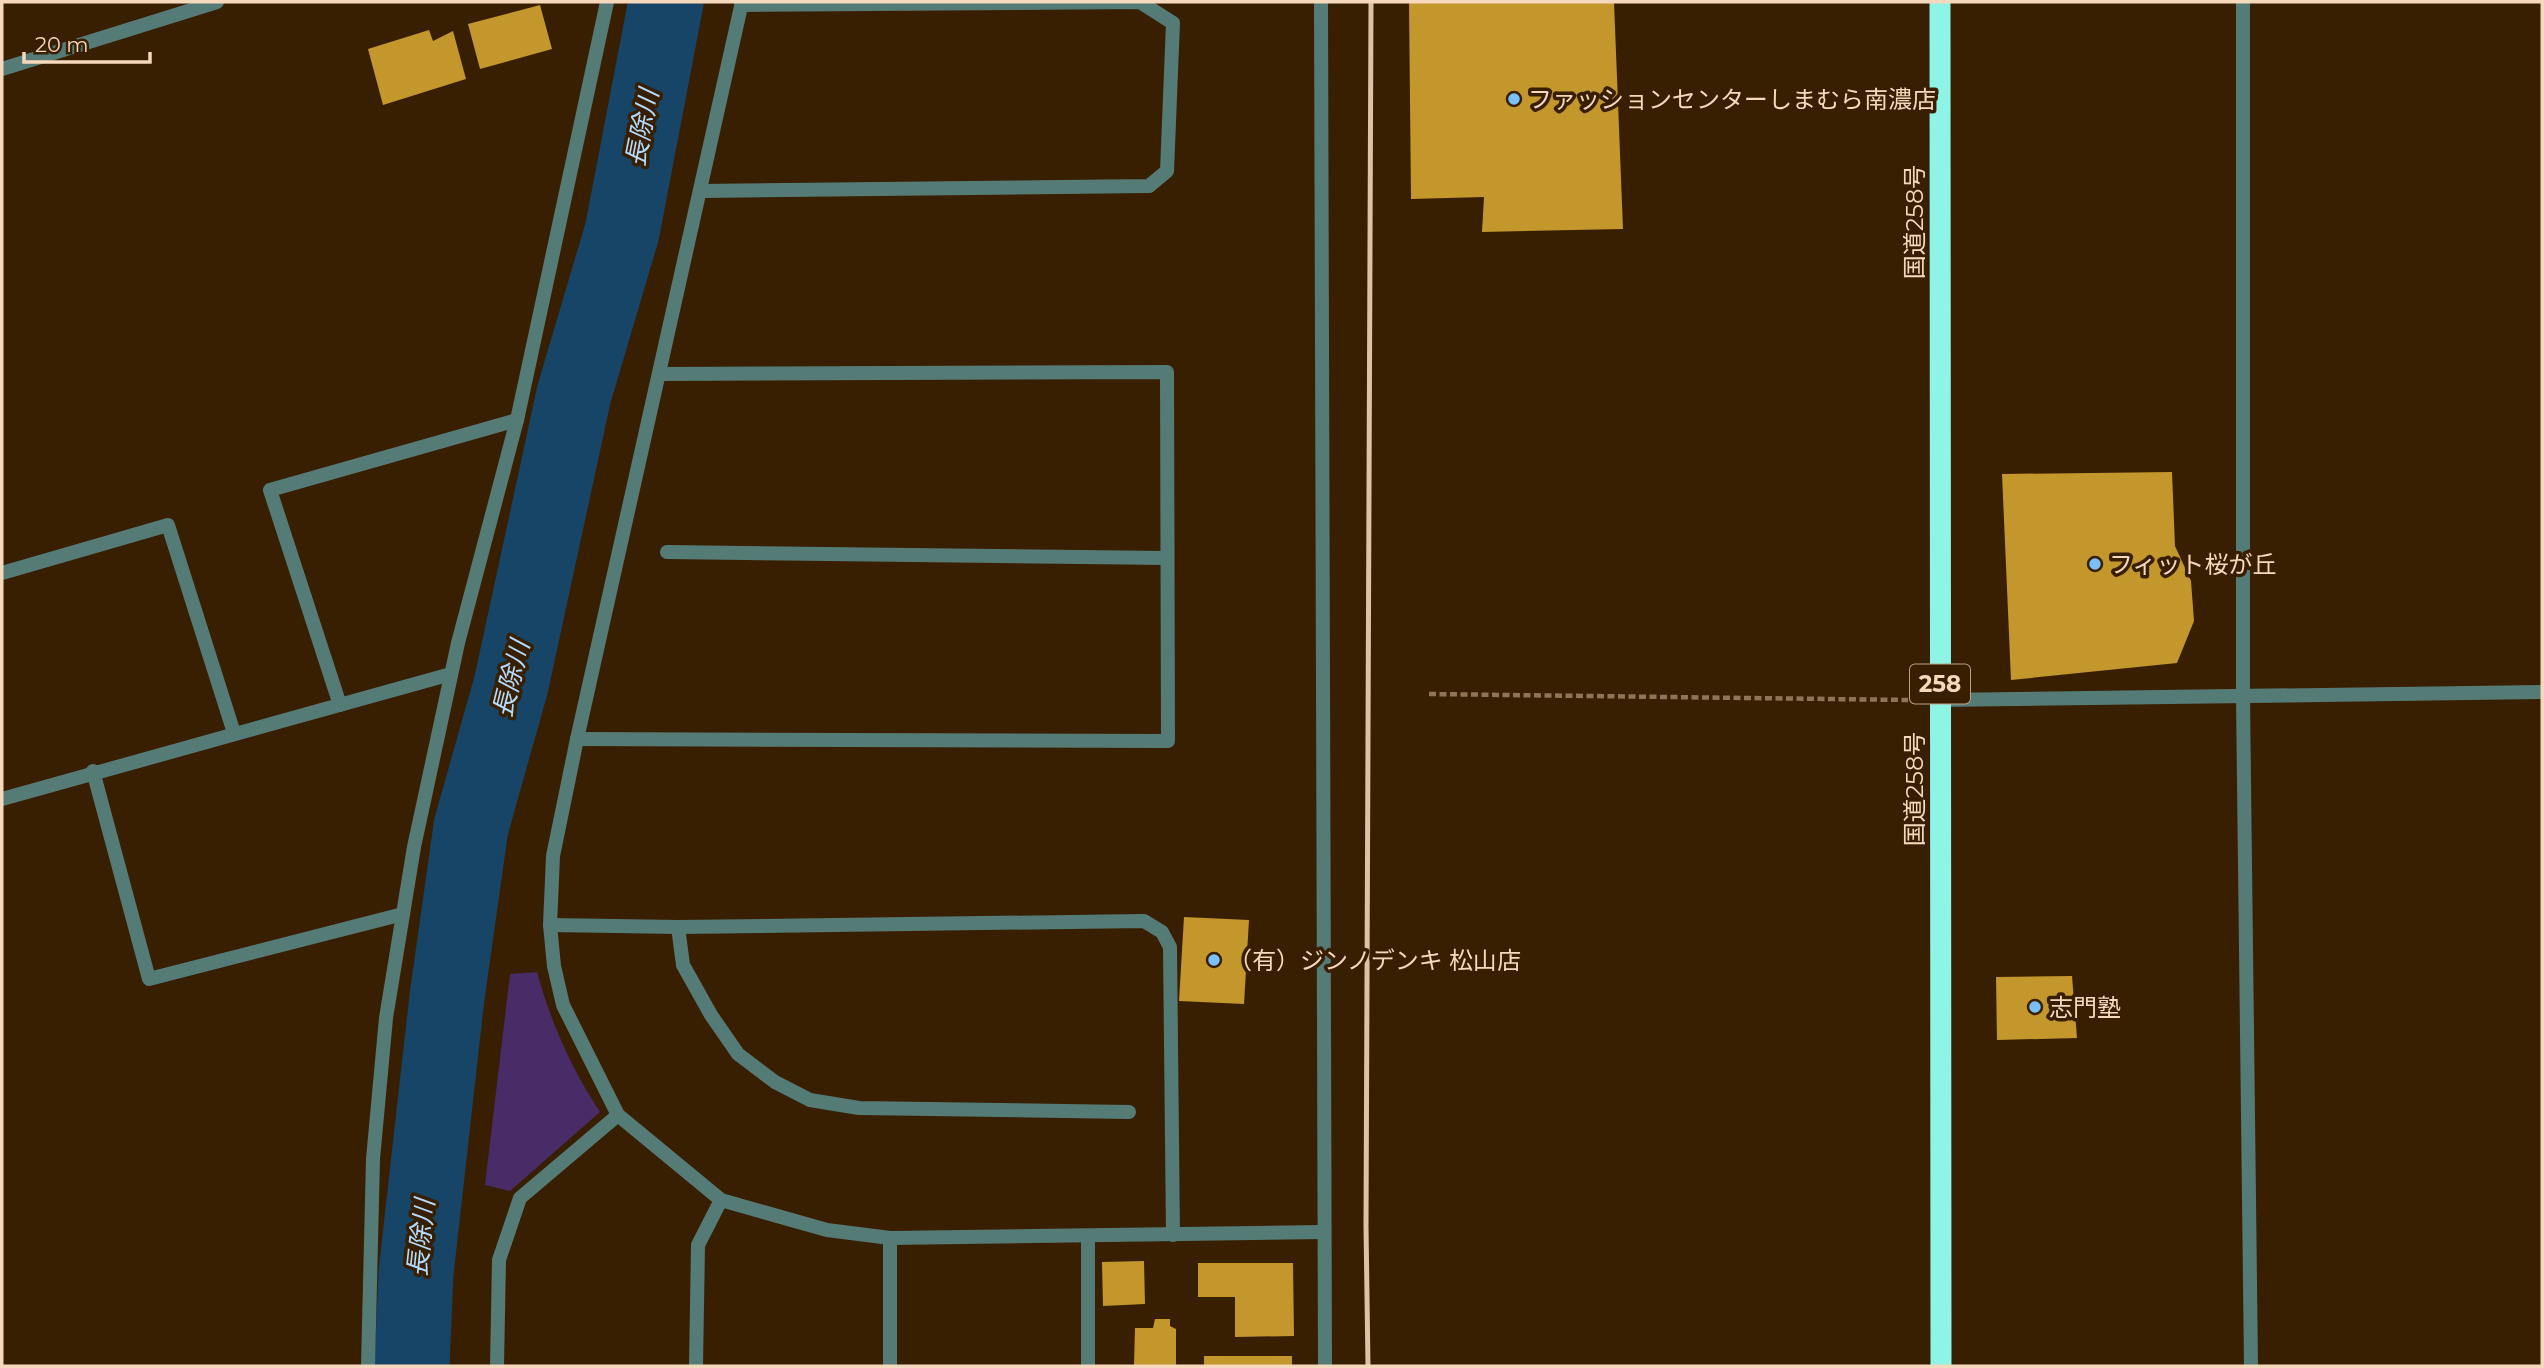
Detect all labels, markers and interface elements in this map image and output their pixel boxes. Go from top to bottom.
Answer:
scale bar [24,21,150,65]
text: 20 m [35,32,89,57]
water label: 長除川 [619,84,666,169]
place label: ファッションセンターしまむら南濃店 [1528,85,1936,114]
marker: ファッションセンターしまむら南濃店 [1506,91,1522,107]
street label: 国道258号 [1900,165,1929,279]
place label: フィット桜が丘 [2109,550,2277,579]
marker: フィット桜が丘 [2087,556,2103,572]
water label: 長除川 [486,634,537,721]
road number: 258 [1910,664,1970,704]
street label: 国道258号 [1900,732,1929,846]
place label: （有）ジンノデンキ 松山店 [1228,946,1521,975]
marker: （有）ジンノデンキ 松山店 [1206,952,1222,968]
place label: 志門塾 [2049,993,2121,1022]
marker: 志門塾 [2027,999,2043,1015]
water label: 長除川 [401,1195,441,1278]

